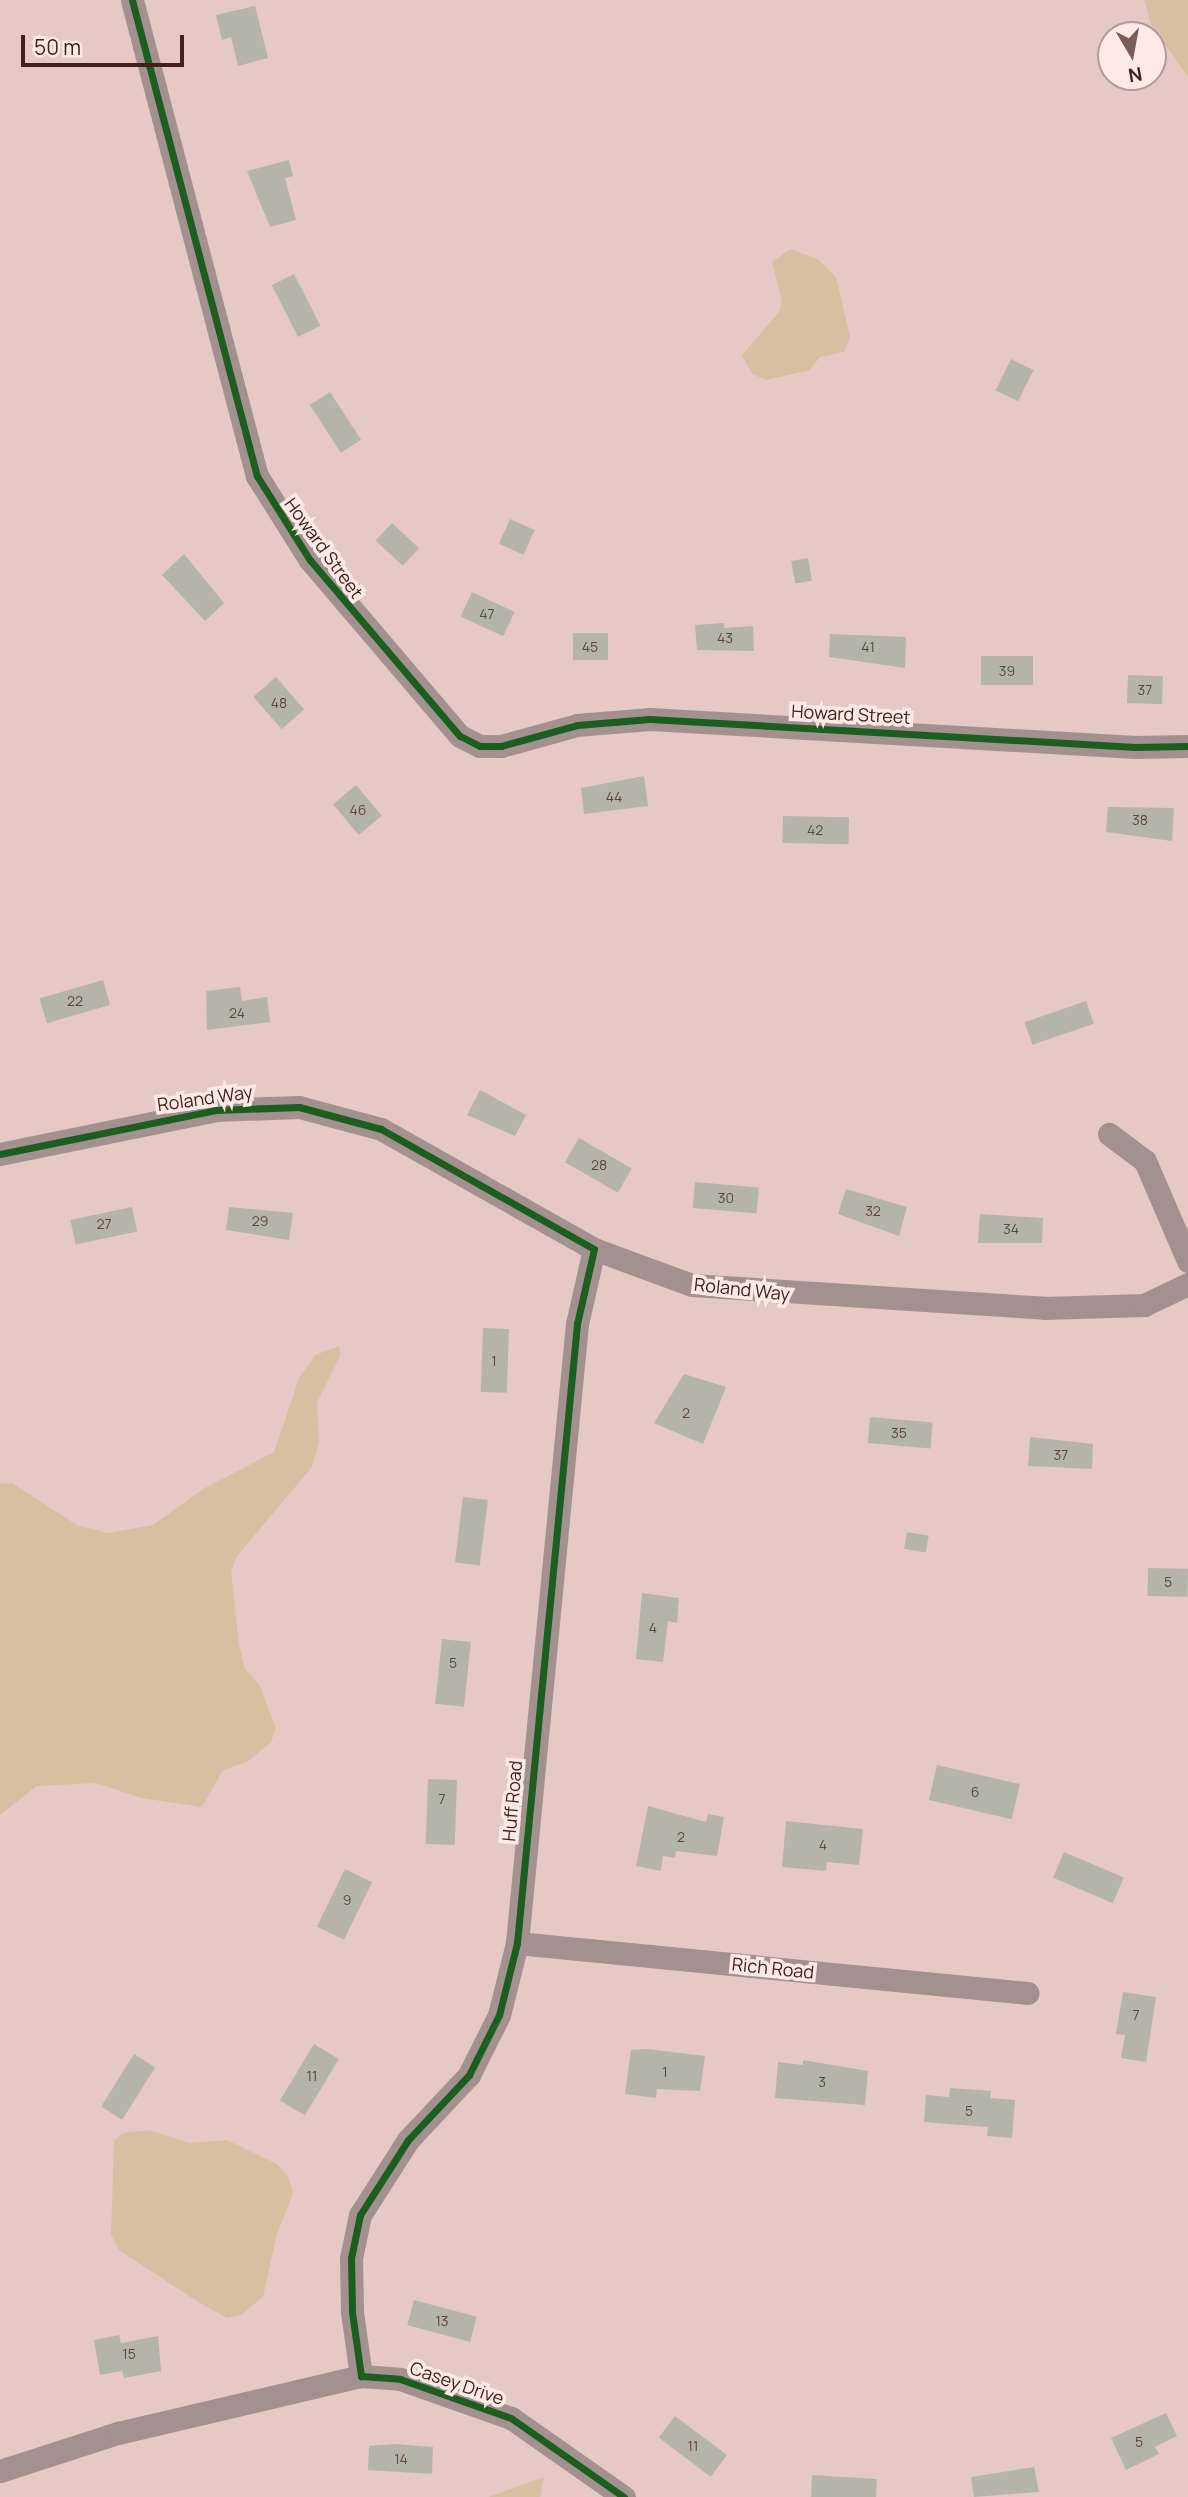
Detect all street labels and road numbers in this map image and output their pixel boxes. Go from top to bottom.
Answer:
street label: Howard Street [280,493,368,603]
street label: Howard Street [791,700,911,728]
street label: Roland Way [156,1081,254,1115]
street label: Roland Way [693,1273,791,1305]
street label: Huff Road [498,1760,526,1842]
street label: Rich Road [731,1953,815,1983]
street label: Casey Drive [407,2357,507,2409]

